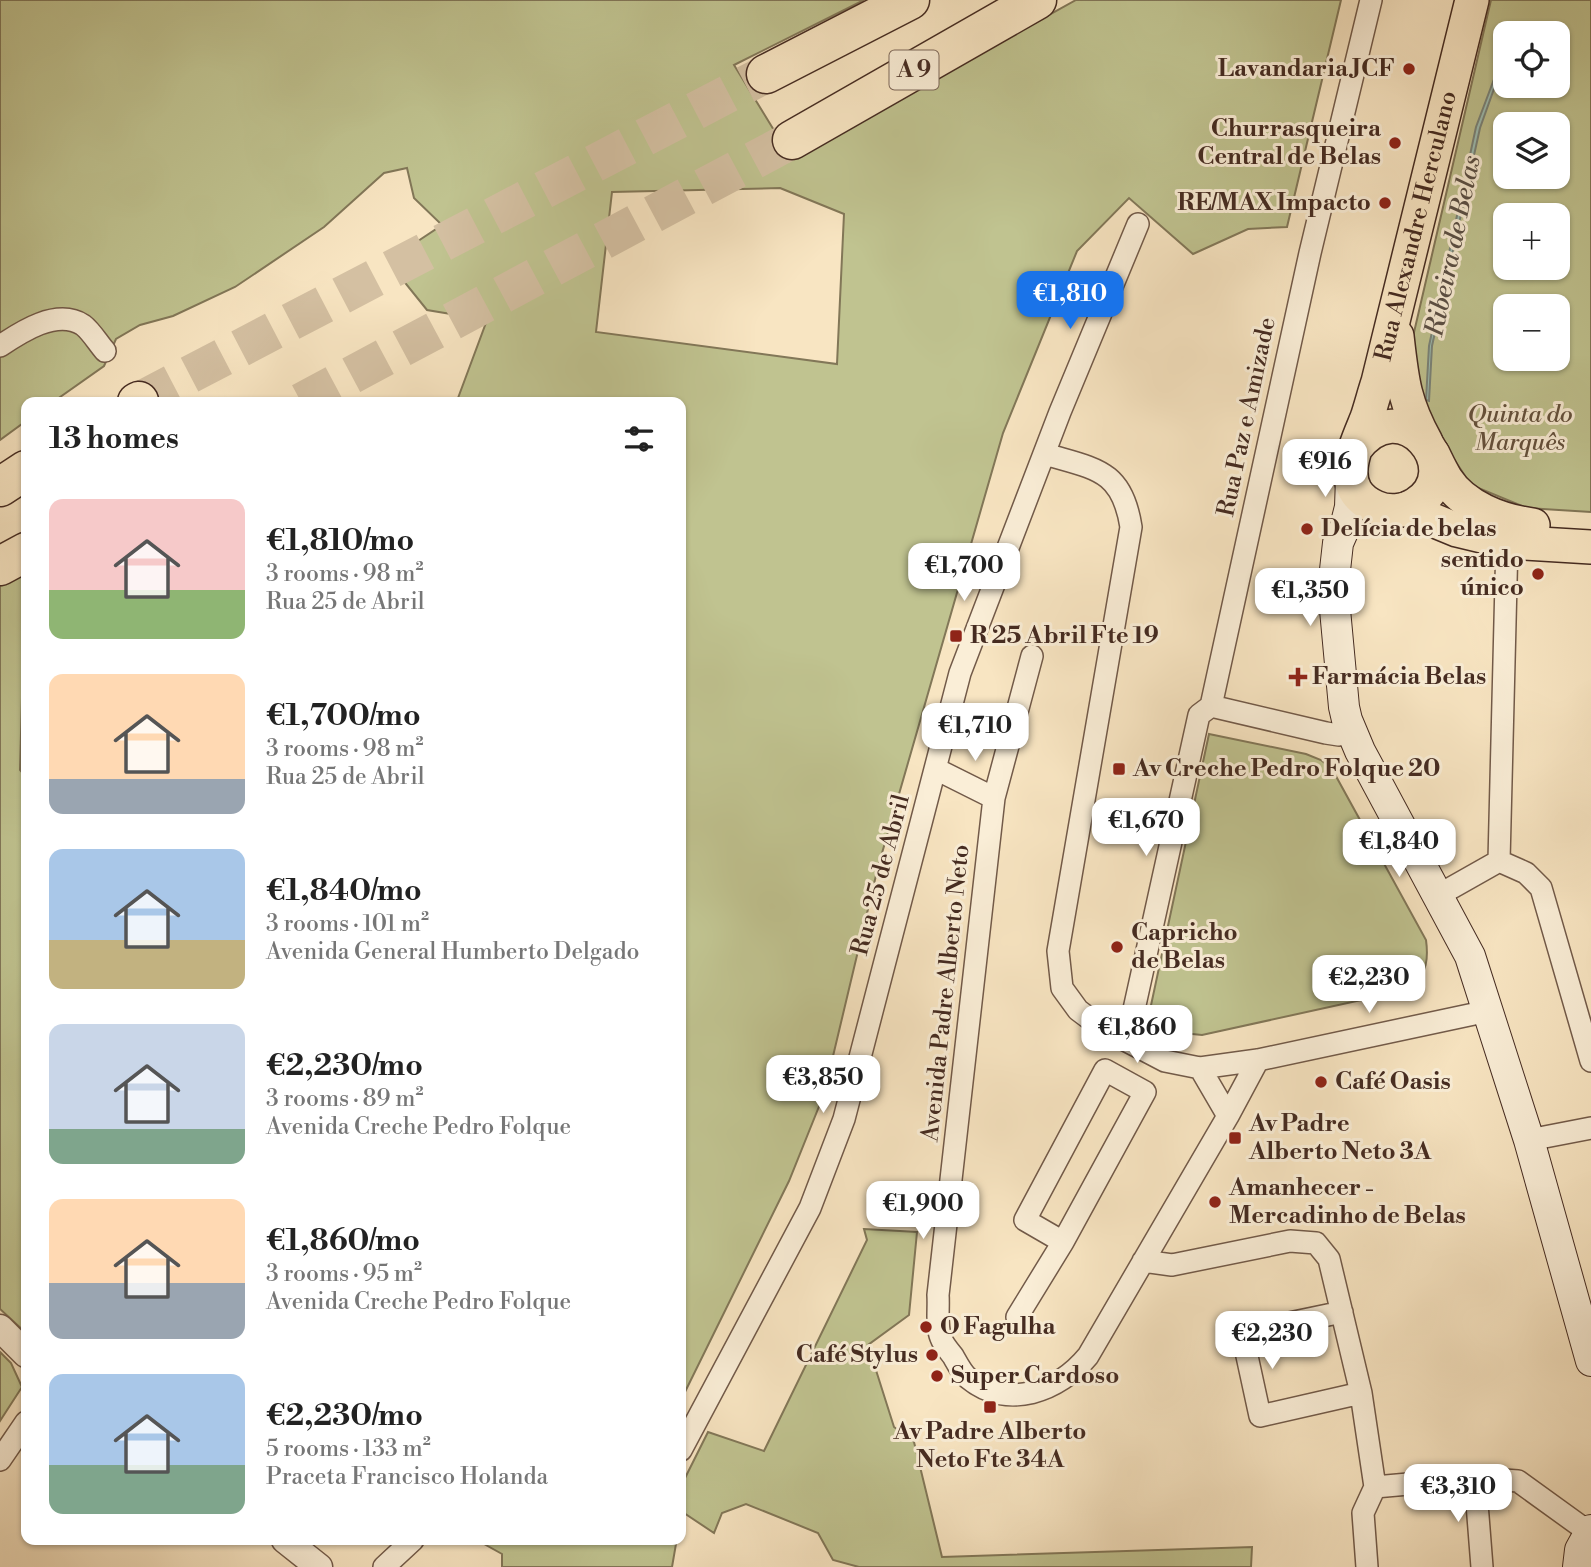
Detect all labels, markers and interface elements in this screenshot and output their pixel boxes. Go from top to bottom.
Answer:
map controls [1493,21,1570,371]
button: locate [1493,21,1570,98]
road number: A 9 [890,50,939,90]
place label: Lavandaria JCF [1218,54,1395,84]
marker: Lavandaria JCF [1401,61,1417,77]
street label: Rua Alexandre Herculano [1369,88,1464,364]
button: layers [1493,112,1570,189]
place label: Churrasqueira Central de Belas [1197,114,1382,172]
marker: Churrasqueira Central de Belas [1387,135,1403,151]
water label: Ribeira de Belas [1418,152,1488,340]
place label: RE/MAX Impacto [1177,188,1371,218]
marker: RE/MAX Impacto [1377,195,1393,211]
button: + [1493,203,1570,280]
pin: €1,810 [1013,272,1127,331]
text: €1,810 [1033,280,1107,308]
button: − [1493,294,1570,371]
street label: Rua Paz e Amizade [1211,315,1283,519]
park label: Quinta do Marquês [1467,400,1573,458]
text: 13 homes [49,420,179,458]
icon: filters [620,420,658,458]
pin: €916 [1284,440,1366,499]
text: €916 [1298,448,1352,476]
place label: Delícia de belas [1321,514,1497,544]
marker: Delícia de belas [1299,521,1315,537]
text: €1,810/mo [266,522,414,560]
icon: home [105,527,189,611]
pin: €1,700 [907,544,1021,603]
place label: sentido único [1441,545,1524,603]
text: €1,700 [924,552,1004,580]
text: 3 rooms · 98 m² [266,560,423,588]
marker: sentido único [1530,566,1546,582]
pin: €1,350 [1253,568,1367,628]
text: €1,350 [1271,577,1349,605]
text: Rua 25 de Abril [266,588,425,616]
place label: R 25 Abril Fte 19 [970,621,1159,651]
marker: R 25 Abril Fte 19 [948,628,964,644]
place label: Farmácia Belas [1312,662,1486,692]
marker: Farmácia Belas [1290,669,1306,685]
text: €1,700/mo [266,697,421,735]
icon: home [105,702,189,786]
pin: €1,710 [918,704,1032,763]
text: €1,710 [938,712,1012,740]
text: 3 rooms · 98 m² [266,735,423,763]
place label: Av Creche Pedro Folque 20 [1132,754,1441,784]
marker: Av Creche Pedro Folque 20 [1111,761,1127,777]
text: Rua 25 de Abril [266,763,425,791]
street label: Rua 25 de Abril [845,791,917,959]
pin: €1,670 [1089,798,1203,858]
text: €1,670 [1108,807,1184,835]
pin: €1,840 [1342,820,1456,879]
text: €1,840 [1359,828,1439,856]
street label: Avenida Padre Alberto Neto [915,843,977,1144]
text: €1,840/mo [266,872,422,910]
icon: home [105,877,189,961]
text: 3 rooms · 101 m² [266,910,429,938]
place label: Capricho de Belas [1131,918,1238,976]
text: Avenida General Humberto Delgado [266,938,639,966]
marker: Capricho de Belas [1109,939,1125,955]
pin: €2,230 [1312,956,1426,1015]
text: €2,230 [1328,964,1410,992]
pin: €1,860 [1080,1006,1194,1065]
text: €1,860 [1097,1014,1177,1042]
text: €2,230/mo [266,1047,423,1085]
icon: home [105,1052,189,1136]
pin: €3,850 [766,1056,880,1115]
text: €3,850 [782,1064,864,1092]
place label: Café Oasis [1335,1067,1451,1097]
marker: Café Oasis [1313,1074,1329,1090]
text: 3 rooms · 89 m² [266,1085,423,1113]
place label: Av Padre Alberto Neto 3A [1248,1109,1432,1167]
text: Avenida Creche Pedro Folque [266,1113,571,1141]
marker: Av Padre Alberto Neto 3A [1227,1130,1243,1146]
place label: Amanhecer - Mercadinho de Belas [1228,1173,1466,1231]
pin: €1,900 [866,1182,980,1241]
text: €1,900 [882,1190,964,1218]
marker: Amanhecer - Mercadinho de Belas [1207,1194,1223,1210]
text: €1,860/mo [266,1222,420,1260]
icon: home [105,1227,189,1311]
text: 3 rooms · 95 m² [266,1260,422,1288]
text: Avenida Creche Pedro Folque [266,1288,571,1316]
place label: O Fagulha [940,1312,1056,1342]
pin: €2,230 [1215,1312,1329,1371]
marker: O Fagulha [918,1319,934,1335]
text: €2,230 [1231,1320,1313,1348]
place label: Café Stylus [796,1340,918,1370]
marker: Café Stylus [924,1347,940,1363]
place label: Super Cardoso [951,1361,1119,1391]
marker: Super Cardoso [929,1368,945,1384]
text: €2,230/mo [266,1397,423,1435]
marker: Av Padre Alberto Neto Fte 34A [982,1399,998,1415]
icon: home [105,1402,189,1486]
place label: Av Padre Alberto Neto Fte 34A [893,1417,1086,1475]
text: 5 rooms · 133 m² [266,1435,431,1463]
text: Praceta Francisco Holanda [266,1463,548,1491]
pin: €3,310 [1401,1464,1515,1524]
text: €3,310 [1420,1473,1496,1501]

